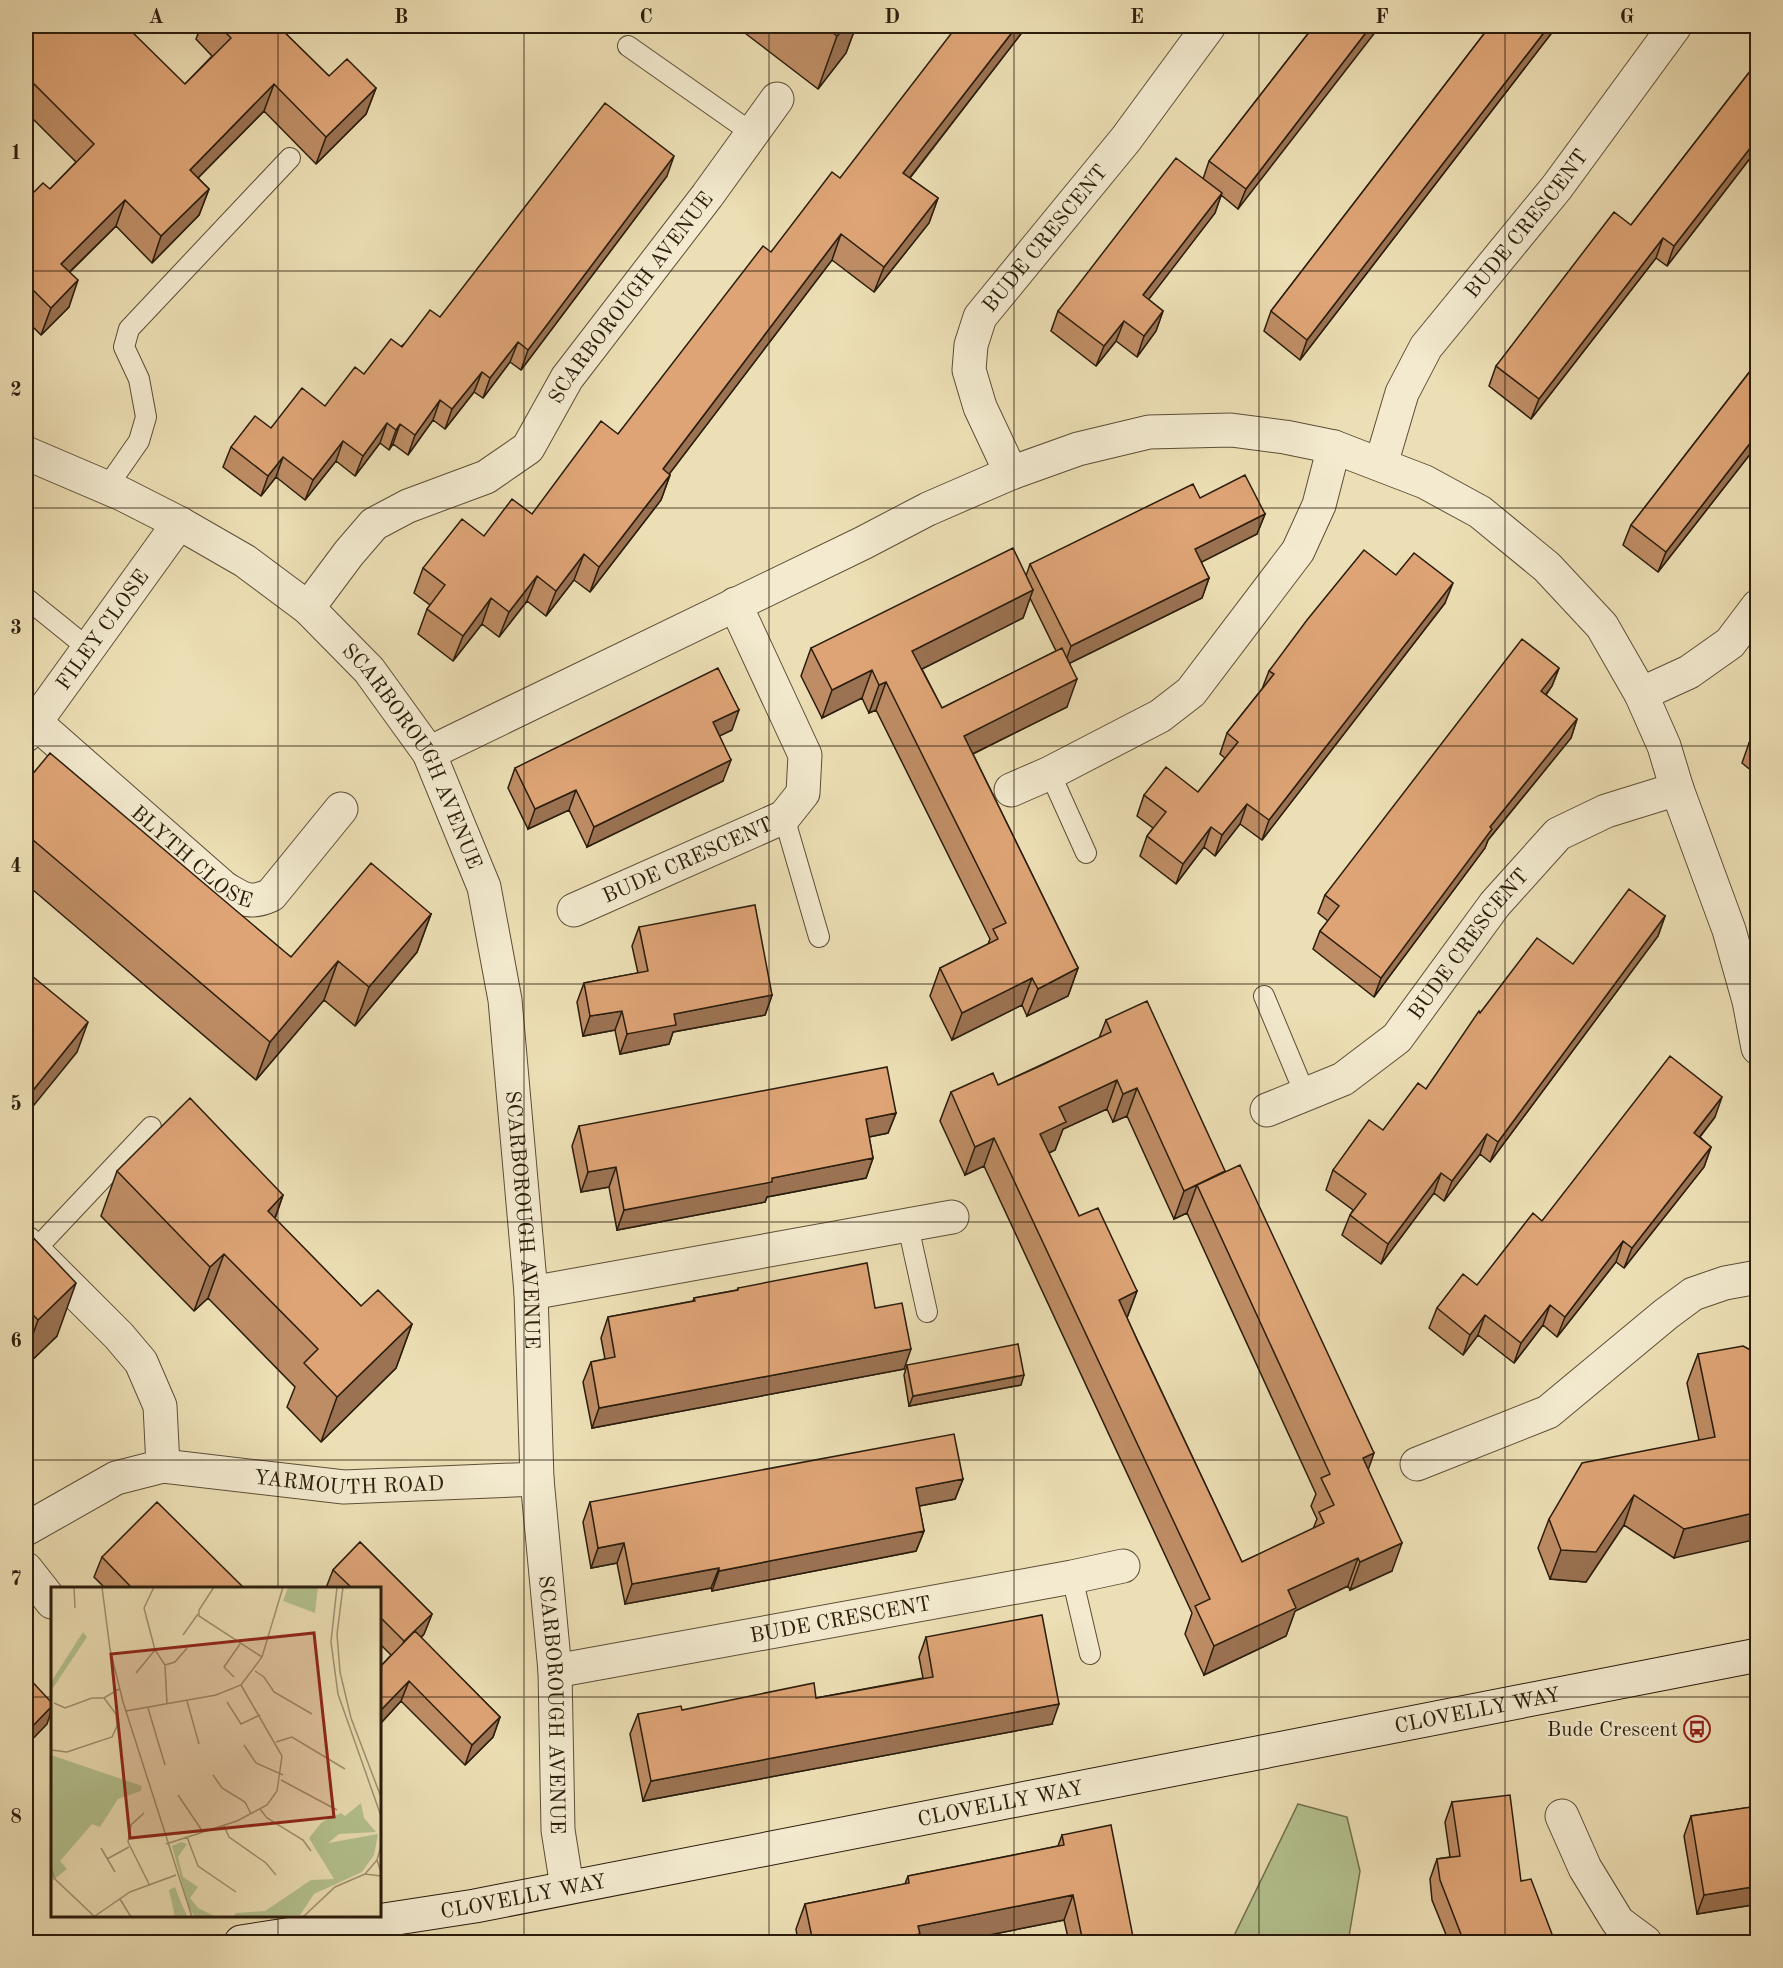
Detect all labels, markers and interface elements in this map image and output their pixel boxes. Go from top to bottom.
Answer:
text: A [148,8,164,28]
text: B [394,8,408,28]
text: C [639,8,653,28]
text: D [884,8,900,28]
text: E [1130,8,1144,28]
text: F [1375,8,1389,28]
text: G [1620,8,1634,28]
text: 1 [10,144,22,164]
street label: BUDE CRESCENT [1462,146,1593,303]
street label: BUDE CRESCENT [980,161,1112,317]
street label: SCARBOROUGH AVENUE [546,189,718,408]
text: 2 [10,381,22,401]
street label: FILEY CLOSE [53,566,154,694]
text: 3 [10,619,22,639]
street label: SCARBOROUGH AVENUE [338,640,484,872]
street label: BLYTH CLOSE [126,802,255,913]
street label: BUDE CRESCENT [600,814,776,908]
text: 4 [10,857,22,877]
street label: BUDE CRESCENT [1405,865,1533,1024]
street label: SCARBOROUGH AVENUE [501,1090,542,1350]
text: 5 [10,1094,22,1115]
text: 6 [10,1332,22,1352]
street label: YARMOUTH ROAD [253,1468,445,1499]
text: 7 [10,1570,22,1590]
street label: SCARBOROUGH AVENUE [534,1575,567,1834]
inset map [51,1587,381,1917]
street label: BUDE CRESCENT [748,1594,933,1647]
street label: CLOVELLY WAY [1393,1685,1562,1738]
bus stop icon: Bude Crescent [1682,1714,1712,1744]
place label: Bude Crescent [1547,1720,1678,1741]
street label: CLOVELLY WAY [916,1778,1085,1831]
text: 8 [10,1808,22,1828]
street label: CLOVELLY WAY [439,1872,608,1923]

